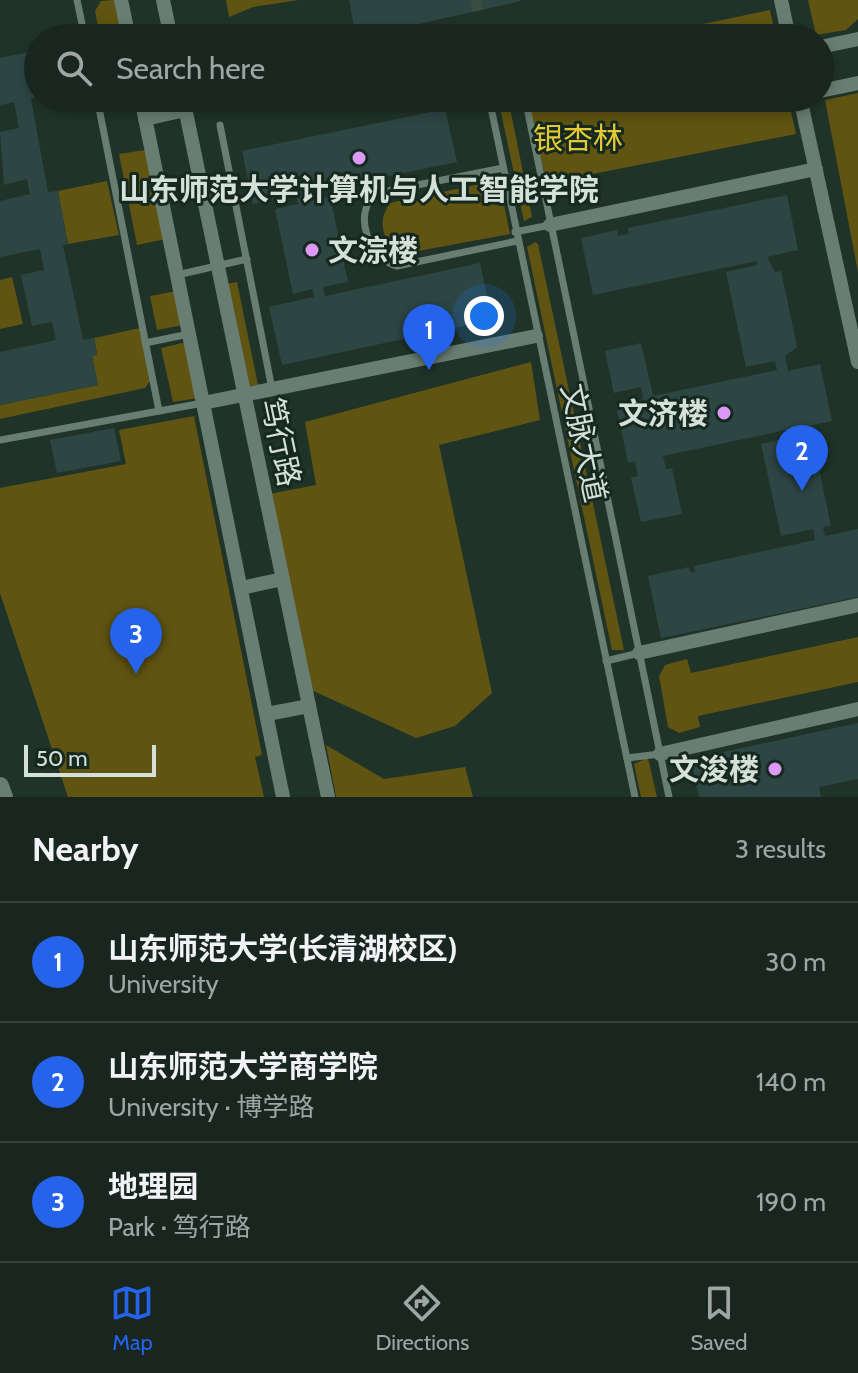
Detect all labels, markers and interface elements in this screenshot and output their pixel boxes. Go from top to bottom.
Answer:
search box [24,24,834,112]
icon: search [52,46,96,90]
text: Search here [116,50,265,87]
park label: 银杏林 [533,120,623,157]
marker: 山东师范大学计算机与人工智能学院 [350,149,368,167]
place label: 山东师范大学计算机与人工智能学院 [119,171,599,208]
place label: 文淙楼 [328,232,418,269]
marker: 文淙楼 [303,241,321,259]
your location [464,296,504,336]
pin: 1 [403,304,455,370]
street label: 文脉大道 [553,380,615,506]
street label: 笃行路 [254,394,308,490]
place label: 文济楼 [618,395,708,432]
marker: 文济楼 [715,404,733,422]
pin: 2 [776,425,828,491]
pin: 3 [110,608,162,674]
scale bar [24,741,156,777]
text: 50 m [36,745,88,772]
place label: 文浚楼 [669,751,759,788]
marker: 文浚楼 [766,760,784,778]
text: Nearby [32,828,139,870]
text: 3 results [735,833,826,865]
text: 山东师范大学(长清湖校区) [108,930,458,967]
text: 1 [53,946,63,978]
text: 30 m [765,946,826,978]
text: University [108,968,219,1000]
text: 山东师范大学商学院 [108,1048,378,1085]
text: 2 [51,1066,65,1098]
text: 140 m [756,1066,826,1098]
text: University · 博学路 [108,1091,315,1123]
text: 地理园 [108,1168,198,1205]
text: 3 [51,1186,65,1218]
text: 190 m [756,1186,826,1218]
text: Park · 笃行路 [108,1211,251,1243]
tab: Map [110,1281,154,1356]
tab: Directions [375,1281,469,1356]
tab: Saved [690,1281,748,1356]

